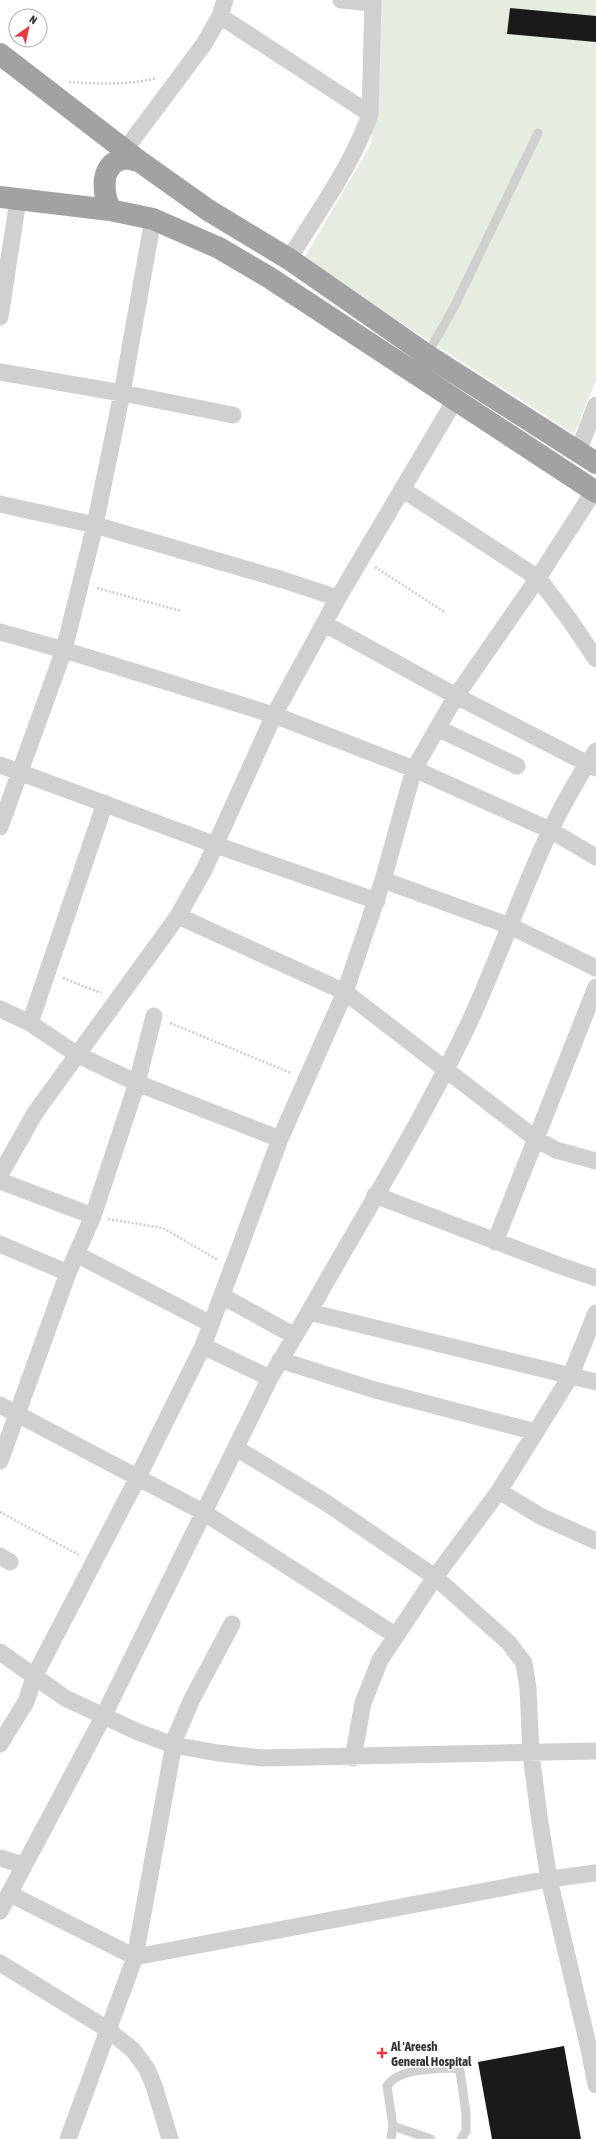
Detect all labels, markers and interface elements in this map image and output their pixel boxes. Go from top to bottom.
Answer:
north arrow [8,8,48,48]
text: N [27,13,39,26]
place label: Al 'Areesh General Hospital [390,2039,472,2069]
marker: Al 'Areesh General Hospital [376,2047,388,2059]

